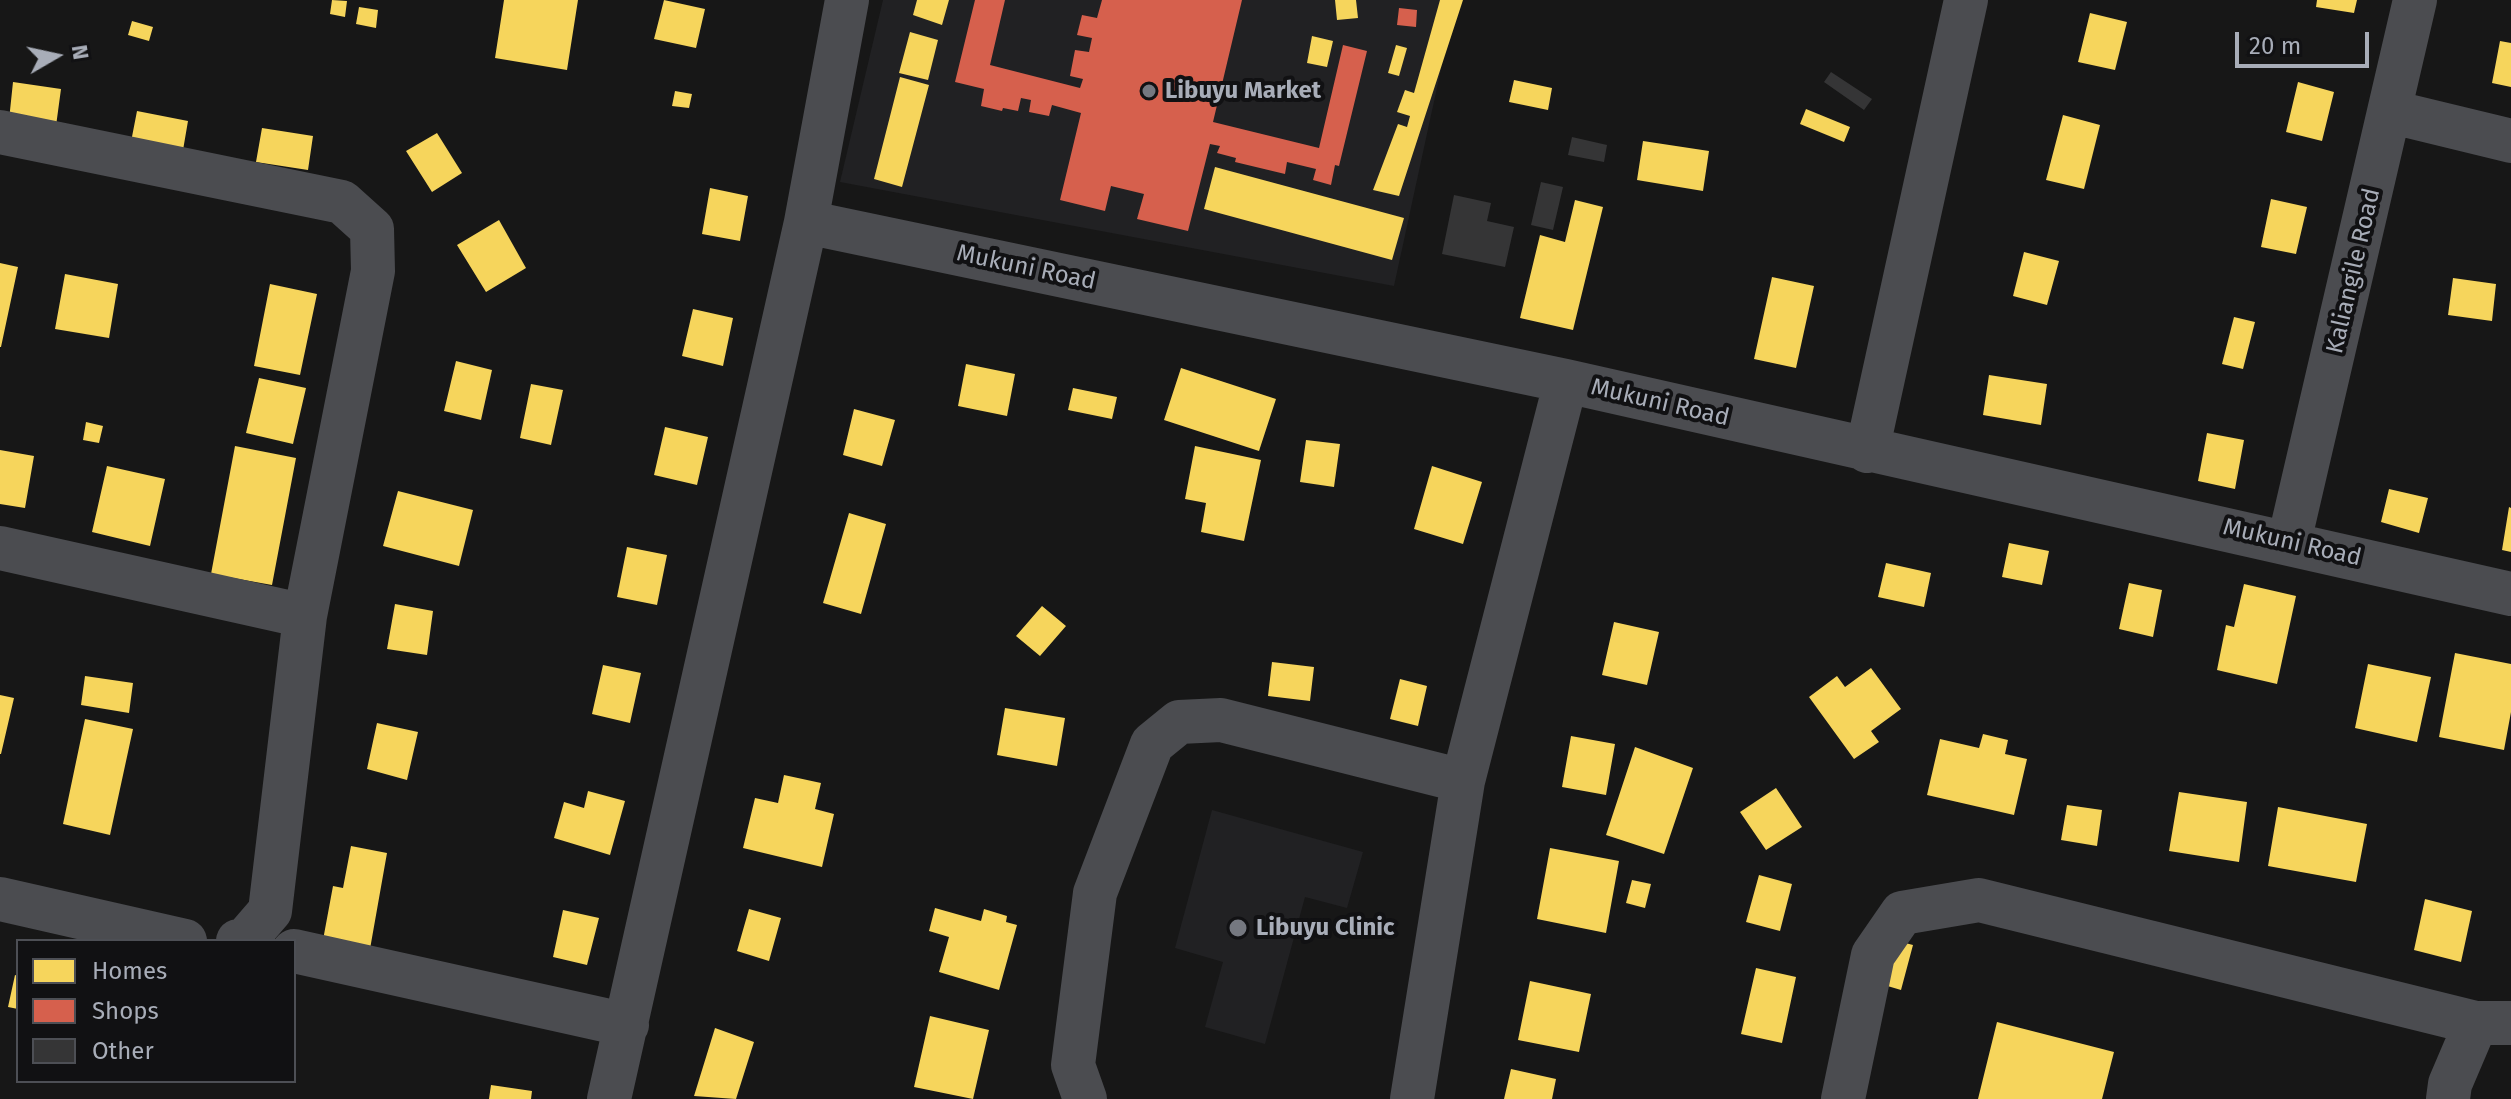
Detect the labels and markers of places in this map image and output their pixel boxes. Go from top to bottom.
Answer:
place label: Libuyu Market [1165,77,1321,105]
marker: Libuyu Market [1140,82,1158,100]
place label: Libuyu Clinic [1256,914,1395,942]
marker: Libuyu Clinic [1227,917,1249,939]

